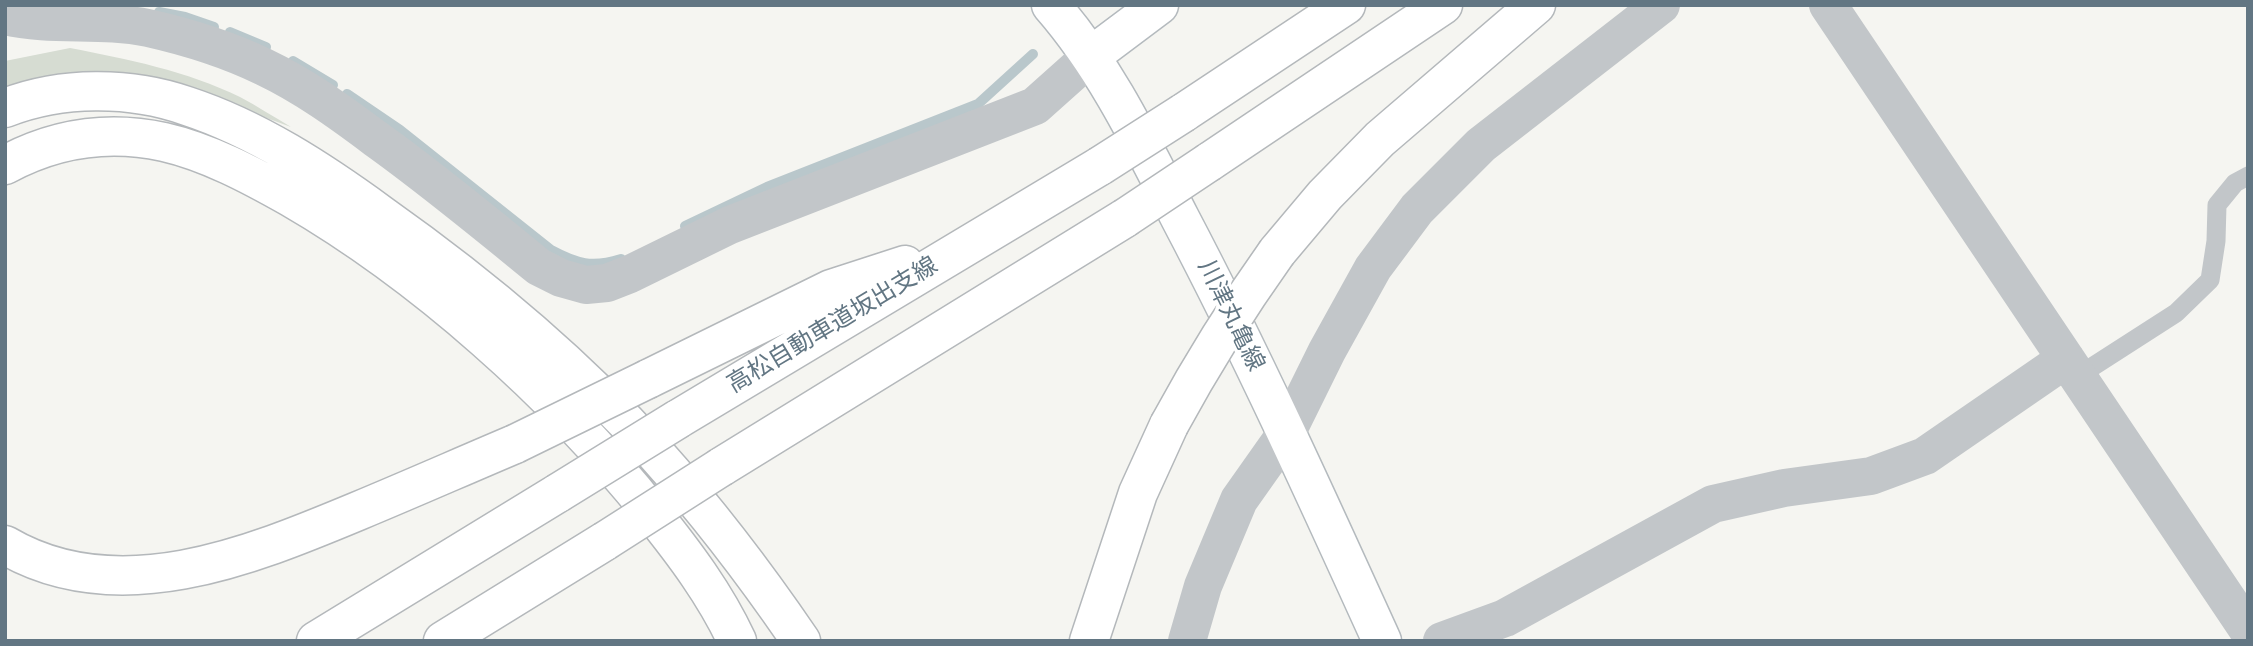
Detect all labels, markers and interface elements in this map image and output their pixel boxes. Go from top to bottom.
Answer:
street label: 高松自動車道坂出支線 [723,252,943,400]
street label: 川津丸亀線 [1191,256,1269,376]

